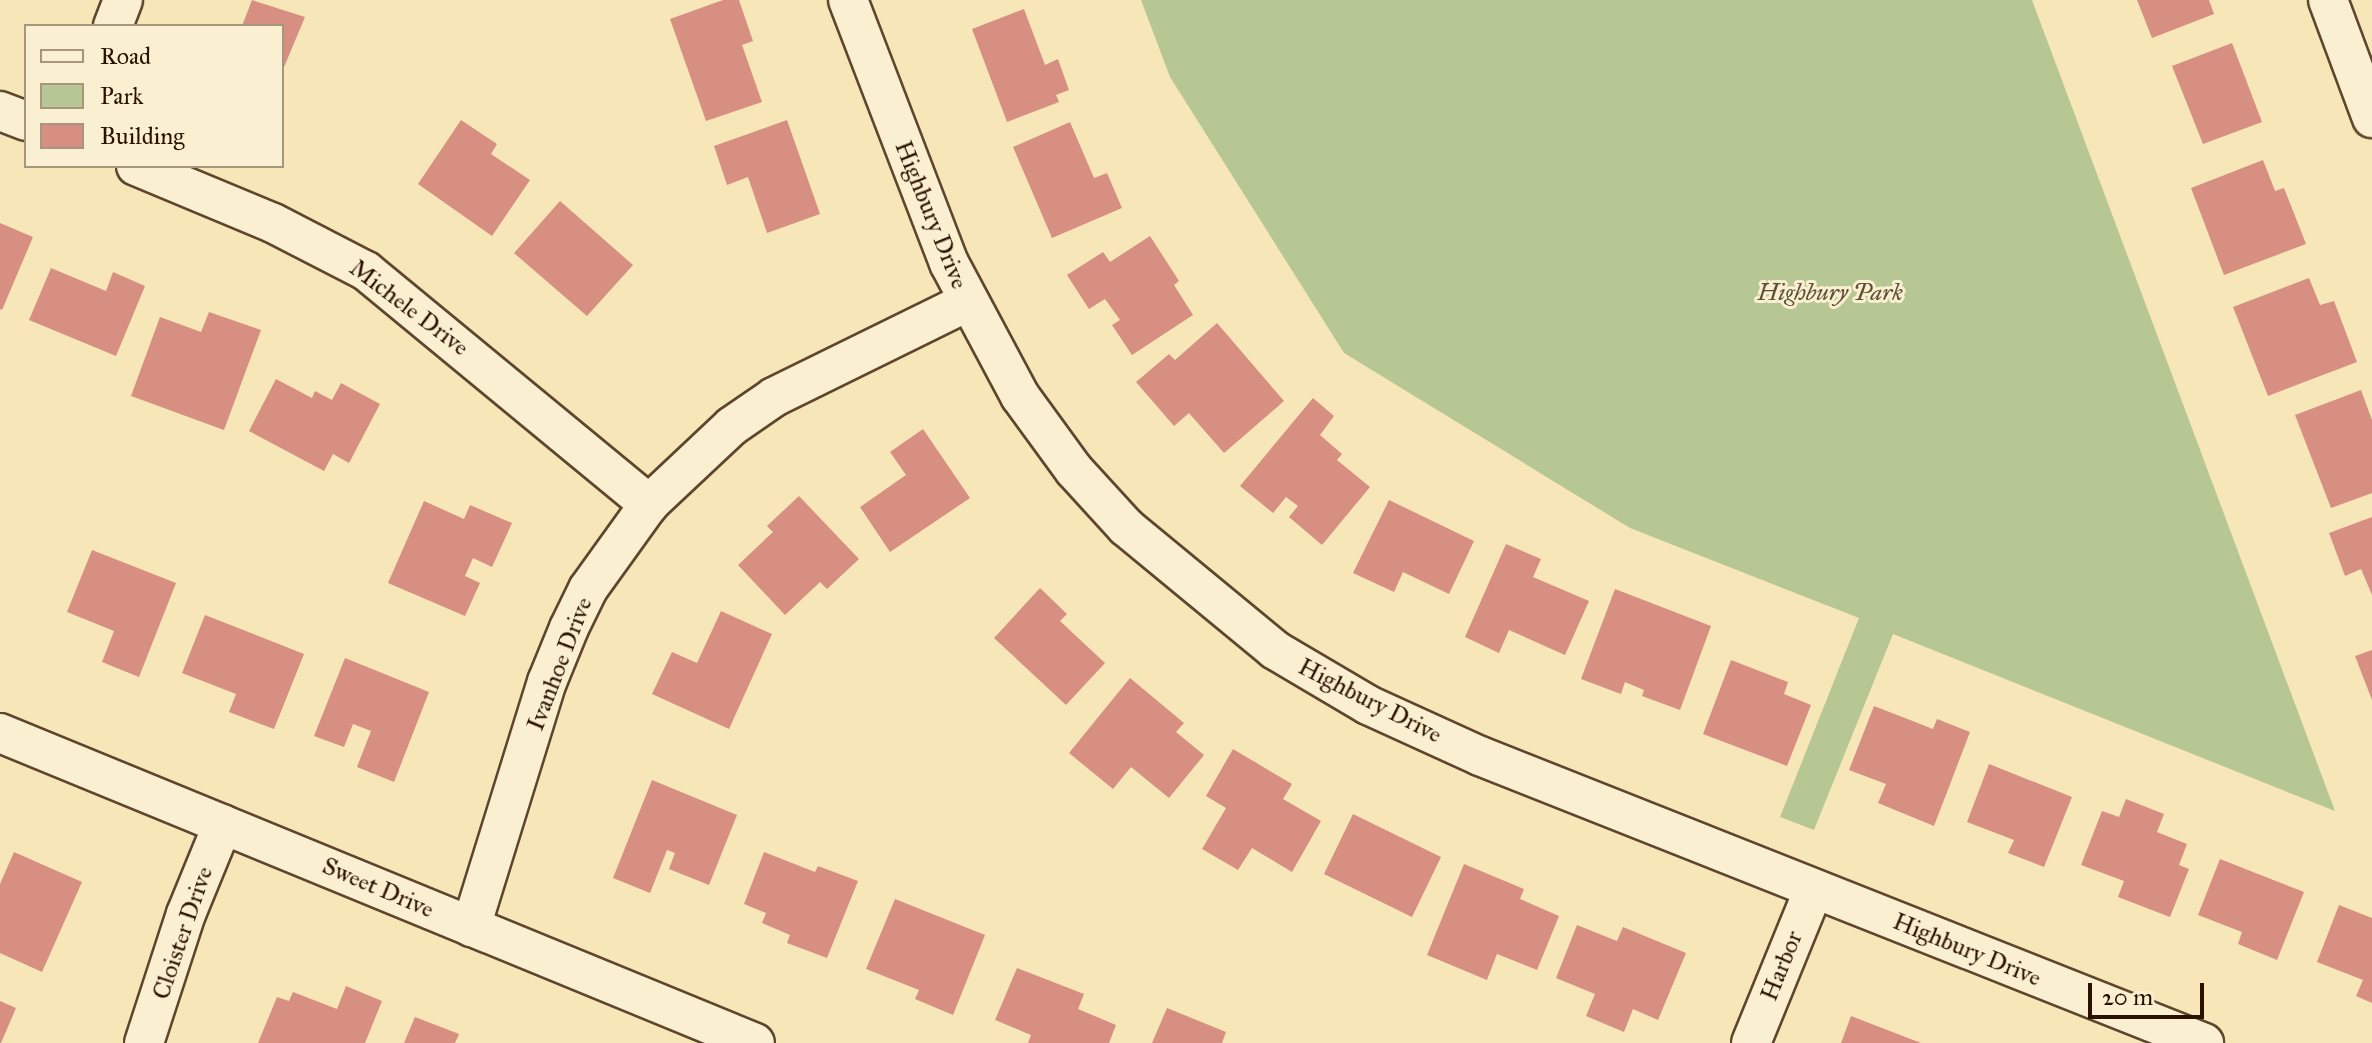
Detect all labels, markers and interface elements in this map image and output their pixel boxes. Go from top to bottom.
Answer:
legend [24,24,284,168]
text: Road [100,41,151,71]
text: Park [100,81,143,111]
text: Building [100,121,185,151]
street label: Highbury Drive [888,137,974,293]
street label: Michele Drive [344,254,474,362]
park label: Highbury Park [1757,279,1903,307]
street label: Ivanhoe Drive [521,593,599,735]
street label: Highbury Drive [1293,653,1447,749]
street label: Sweet Drive [318,852,438,924]
street label: Cloister Drive [147,863,219,1003]
street label: Highbury Drive [1889,907,2045,993]
street label: Harbor [1755,927,1809,1005]
scale bar [2092,967,2208,1017]
text: 20 m [2102,982,2153,1012]

